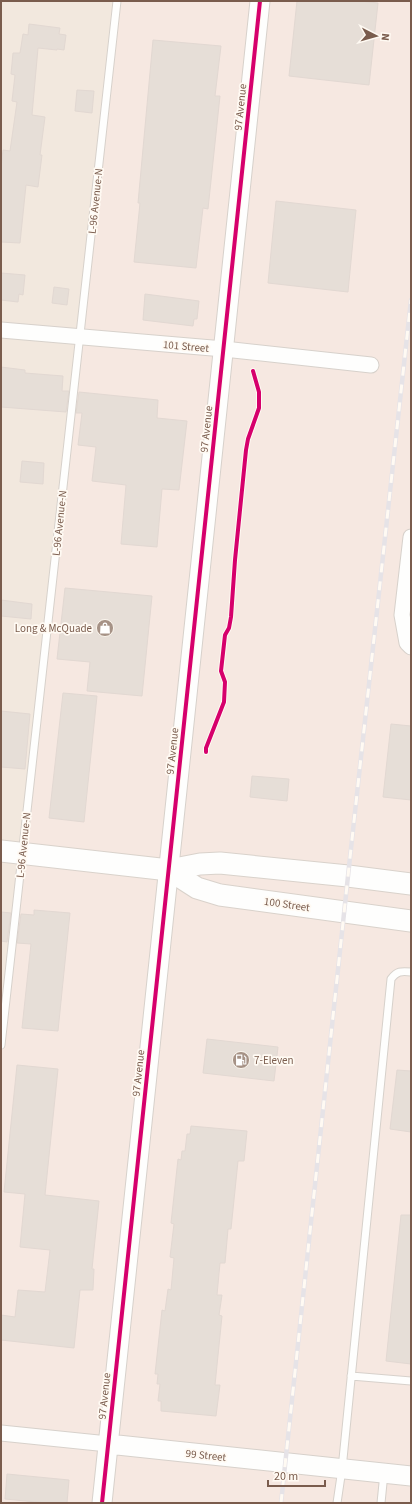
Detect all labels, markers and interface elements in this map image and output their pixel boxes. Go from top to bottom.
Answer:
north arrow [356,16,396,56]
text: N [378,33,393,41]
street label: 97 Avenue [231,82,250,131]
street label: L-96 Avenue-N [85,168,106,235]
street label: 101 Street [162,337,210,356]
street label: 97 Avenue [197,404,216,453]
street label: L-96 Avenue-N [49,490,70,557]
shop icon: Long & McQuade [95,618,115,638]
place label: Long & McQuade [15,621,93,636]
street label: 97 Avenue [163,726,182,775]
street label: L-96 Avenue-N [13,812,34,879]
street label: 100 Street [263,894,311,915]
street label: 97 Avenue [129,1048,148,1097]
fuel station icon: 7-Eleven [231,1050,251,1070]
place label: 7-Eleven [254,1053,294,1068]
street label: 97 Avenue [95,1371,114,1420]
street label: 99 Street [185,1446,227,1465]
scale bar [268,1462,325,1488]
text: 20 m [274,1468,298,1485]

